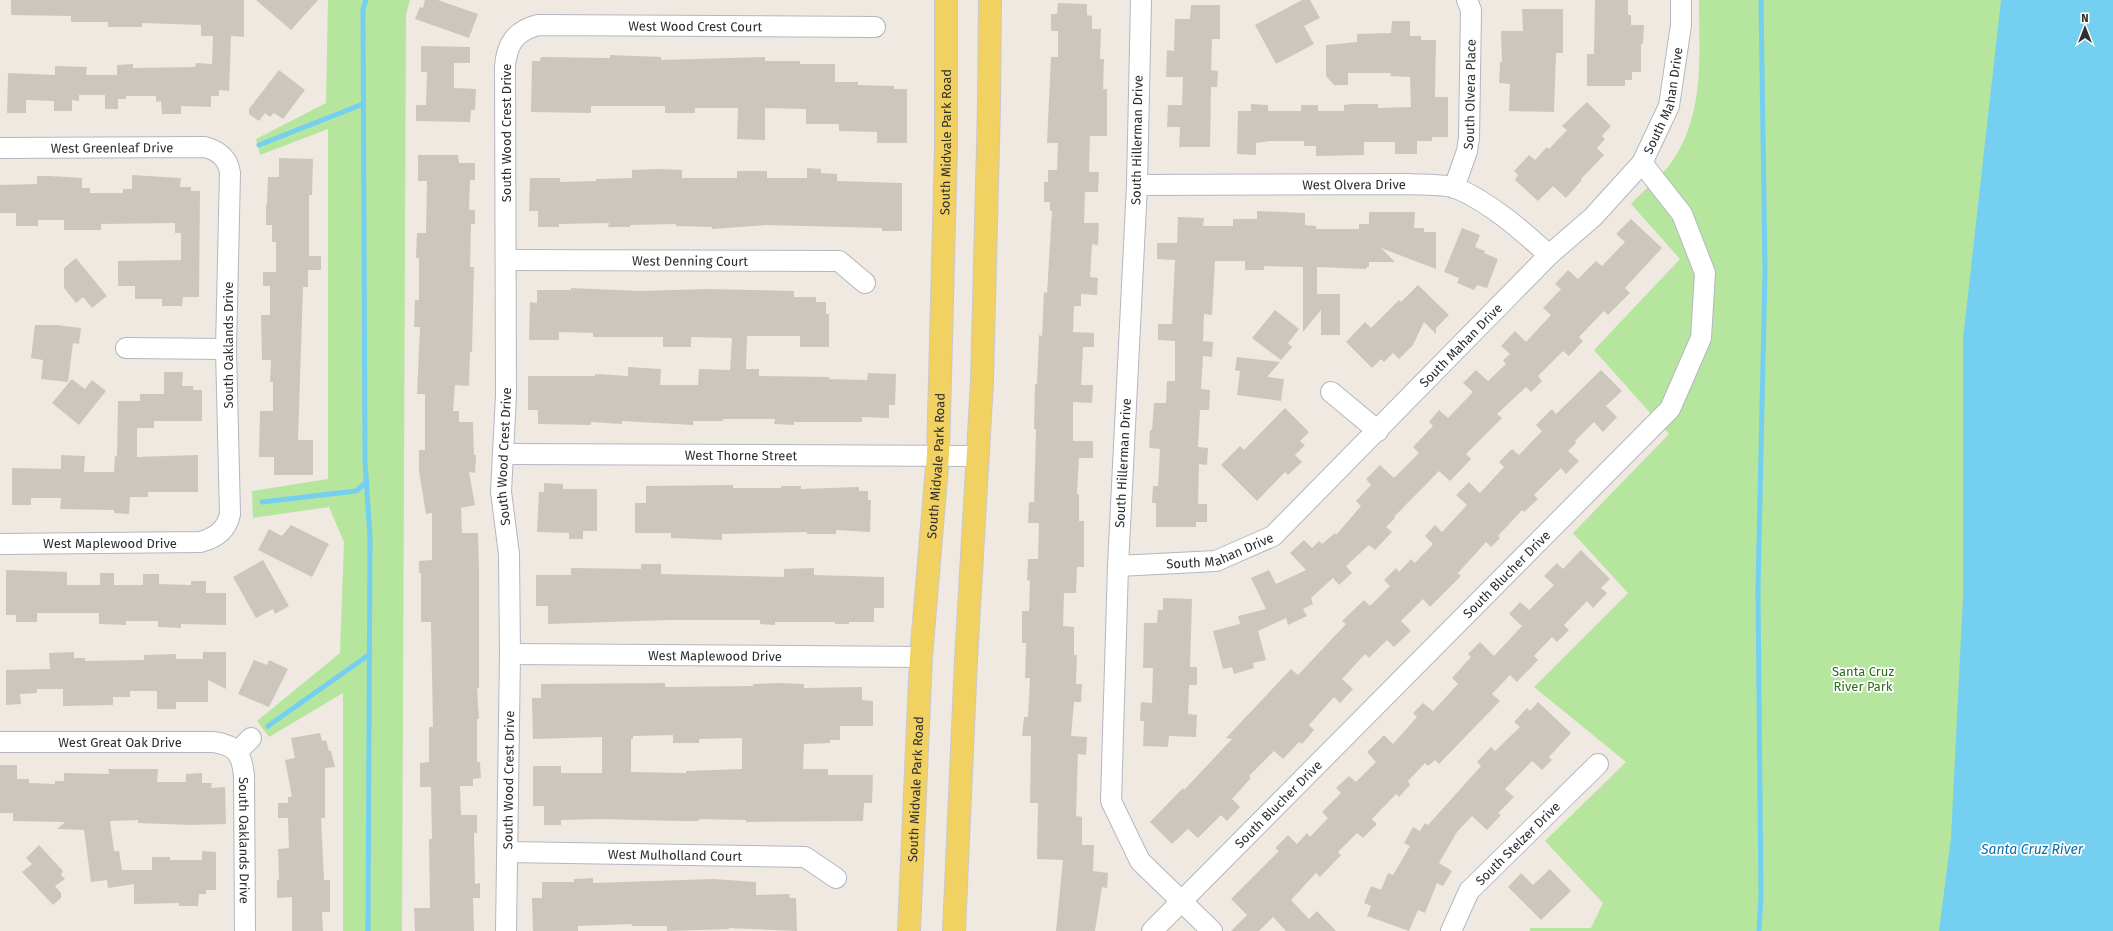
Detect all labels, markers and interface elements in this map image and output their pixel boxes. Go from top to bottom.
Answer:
north arrow [2065,8,2105,48]
text: N [2081,12,2089,25]
street label: West Wood Crest Court [628,18,763,34]
street label: South Olvera Place [1460,39,1478,151]
street label: South Mahan Drive [1640,46,1685,156]
street label: South Wood Crest Drive [499,64,514,202]
street label: South Midvale Park Road [937,69,954,215]
street label: South Hillerman Drive [1128,75,1146,205]
street label: West Greenleaf Drive [51,140,173,155]
street label: West Olvera Drive [1302,177,1406,192]
street label: West Denning Court [632,253,748,268]
street label: South Oaklands Drive [221,282,236,408]
street label: South Mahan Drive [1416,300,1505,390]
street label: South Wood Crest Drive [493,387,514,527]
street label: South Midvale Park Road [923,393,947,539]
street label: South Hillerman Drive [1112,398,1134,528]
street label: West Thorne Street [685,447,798,463]
street label: South Blucher Drive [1460,527,1553,621]
street label: South Mahan Drive [1166,529,1275,571]
street label: West Maplewood Drive [43,536,177,551]
street label: West Maplewood Drive [648,648,782,663]
park label: Santa Cruz River Park [1832,664,1894,694]
street label: South Wood Crest Drive [500,711,517,849]
street label: South Midvale Park Road [905,716,926,862]
street label: West Great Oak Drive [58,735,182,750]
street label: South Blucher Drive [1231,757,1325,851]
street label: South Oaklands Drive [237,777,252,904]
street label: South Stelzer Drive [1472,798,1563,888]
water label: Santa Cruz River [1980,841,2084,858]
street label: West Mulholland Court [608,846,742,863]

